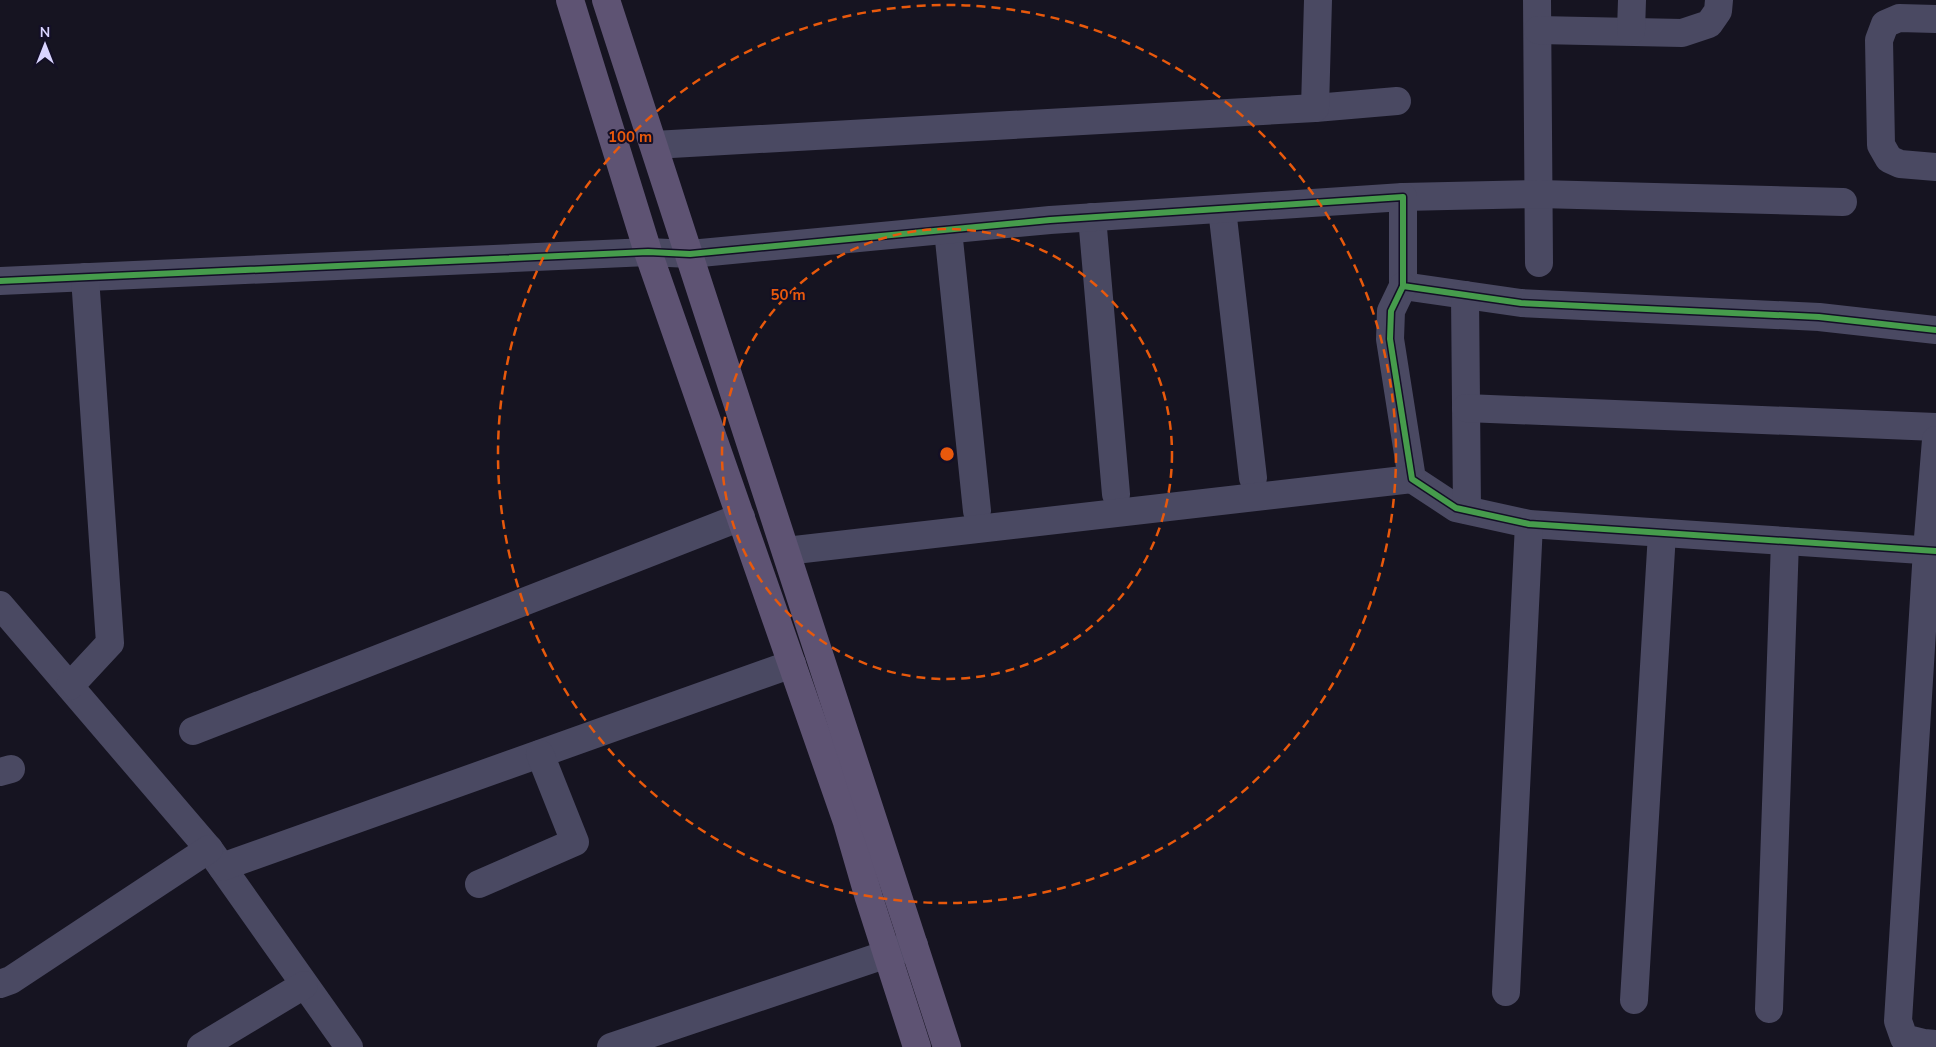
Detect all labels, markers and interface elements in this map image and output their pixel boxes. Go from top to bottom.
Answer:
north arrow [20,20,70,70]
text: N [40,23,50,42]
text: 100 m [608,127,652,147]
text: 50 m [770,285,806,305]
centre of rings [938,445,956,463]

